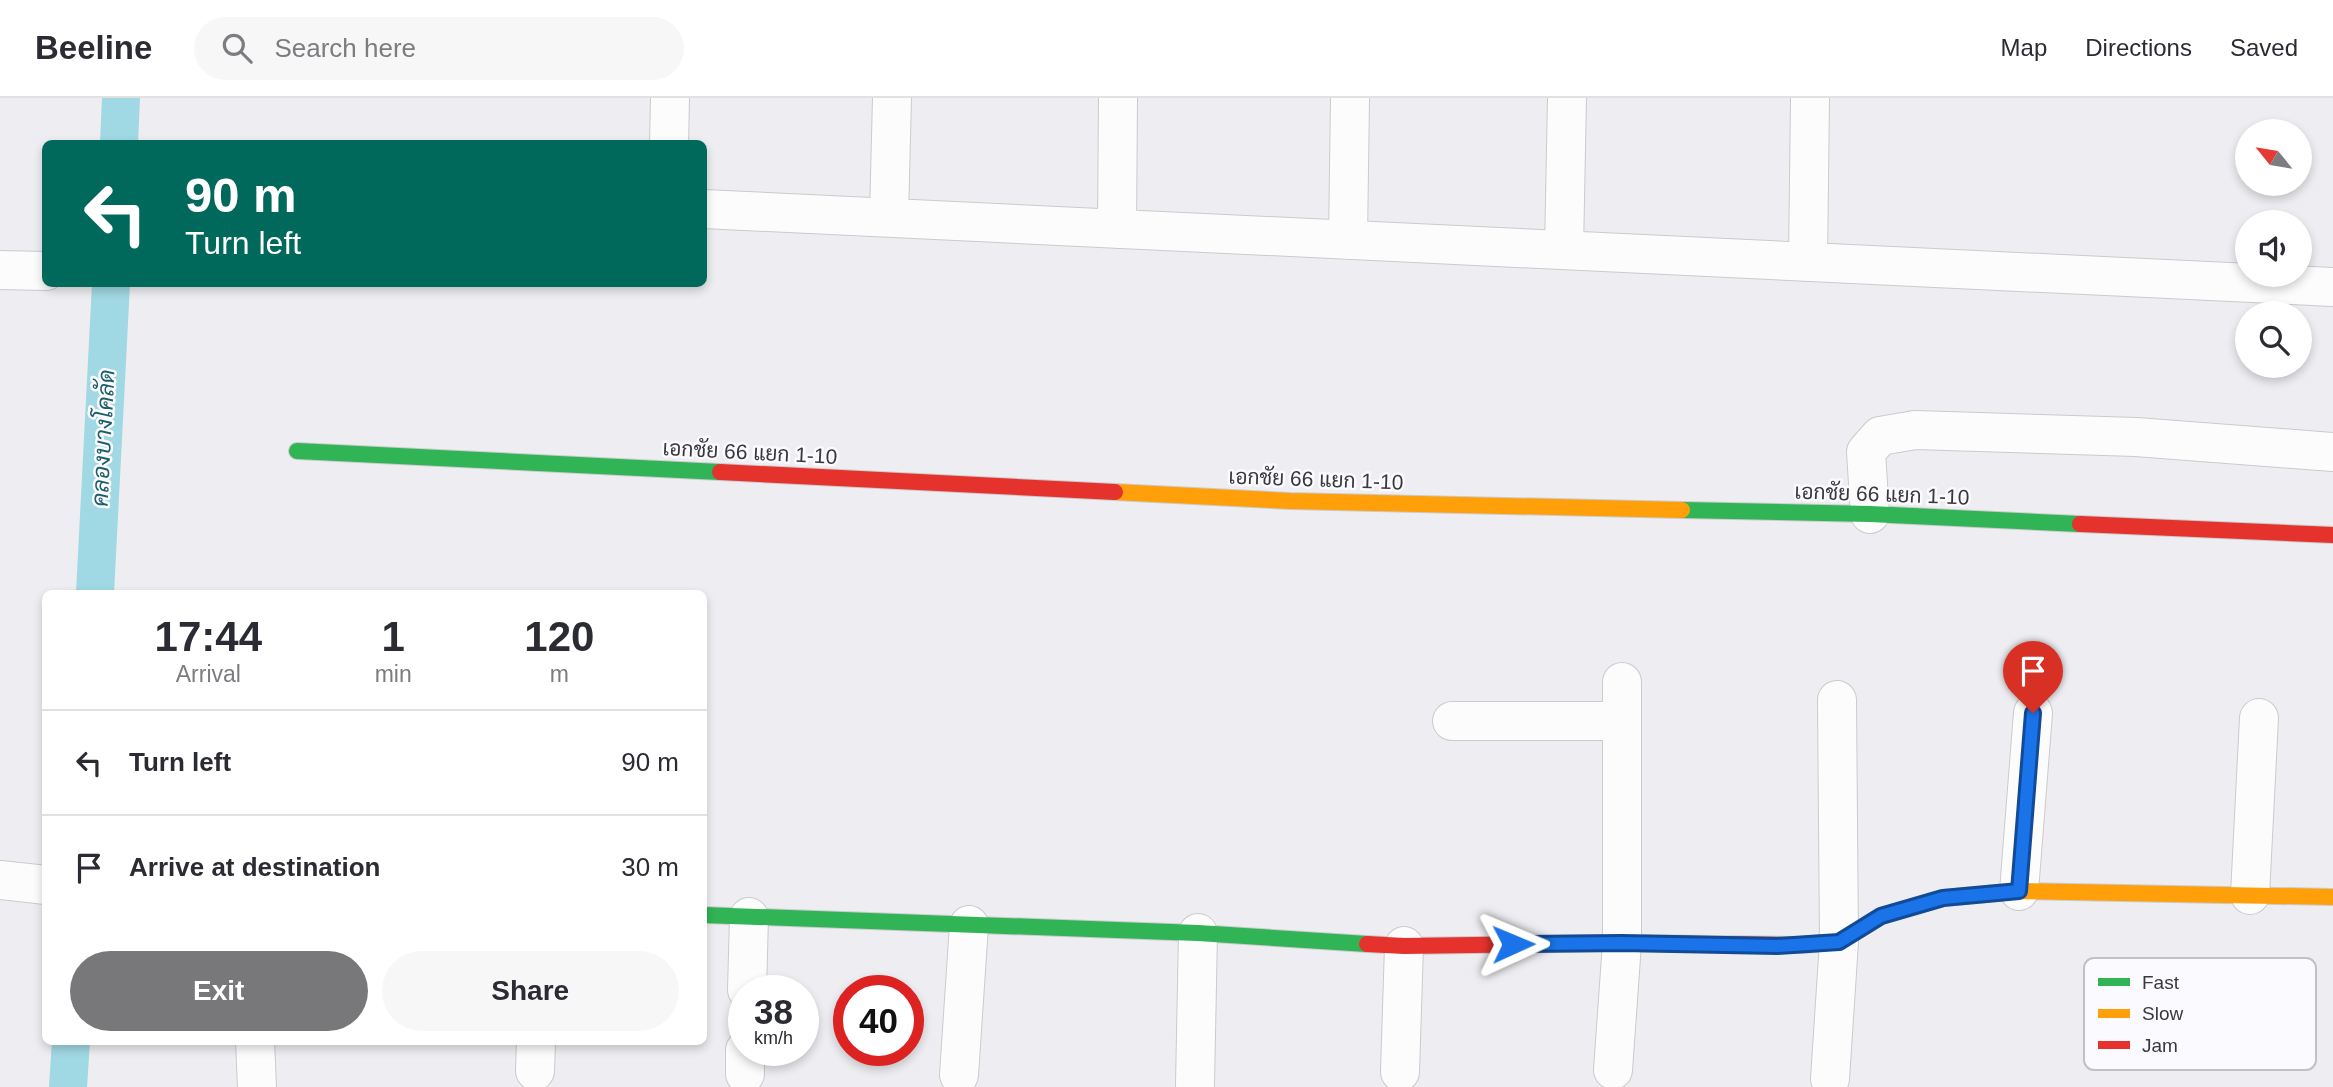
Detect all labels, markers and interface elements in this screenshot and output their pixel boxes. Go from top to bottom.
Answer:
search box [194,17,684,80]
text: Beeline [35,29,152,66]
icon: search [218,29,256,67]
text: Search here [274,33,416,63]
text: Map [2001,34,2047,61]
text: Directions [2085,34,2192,61]
text: Saved [2230,34,2298,61]
north arrow [2235,119,2312,196]
map controls [2235,119,2312,378]
icon: left [70,168,161,259]
text: 90 m [185,168,297,222]
button: sound [2235,210,2312,287]
text: Turn left [185,225,301,261]
button: search [2235,301,2312,378]
water label: คลองบางโคลัด [83,369,120,507]
street label: เอกชัย 66 แยก 1-10 [662,436,838,468]
street label: เอกชัย 66 แยก 1-10 [1228,464,1404,494]
street label: เอกชัย 66 แยก 1-10 [1794,479,1970,509]
text: 17:44 [155,613,262,660]
text: 1 [381,613,405,660]
text: 120 [524,613,594,660]
pin [2003,641,2063,713]
icon: arrive [2014,652,2052,690]
text: Arrival [176,661,241,687]
text: min [375,661,412,687]
text: m [550,661,569,687]
icon: left [70,744,108,782]
text: Turn left [129,747,231,777]
text: 90 m [621,747,679,777]
icon: arrive [70,849,108,887]
text: Arrive at destination [129,852,380,882]
text: 30 m [621,852,679,882]
position arrow [1476,907,1550,981]
button: Exit [70,951,368,1031]
button: Share [382,951,679,1031]
legend [2084,958,2316,1070]
text: Fast [2142,972,2180,993]
speed limit sign: 40 [833,975,924,1066]
text: 38 [754,992,793,1031]
text: Slow [2142,1003,2183,1024]
text: km/h [754,1028,793,1048]
text: Jam [2142,1035,2178,1056]

